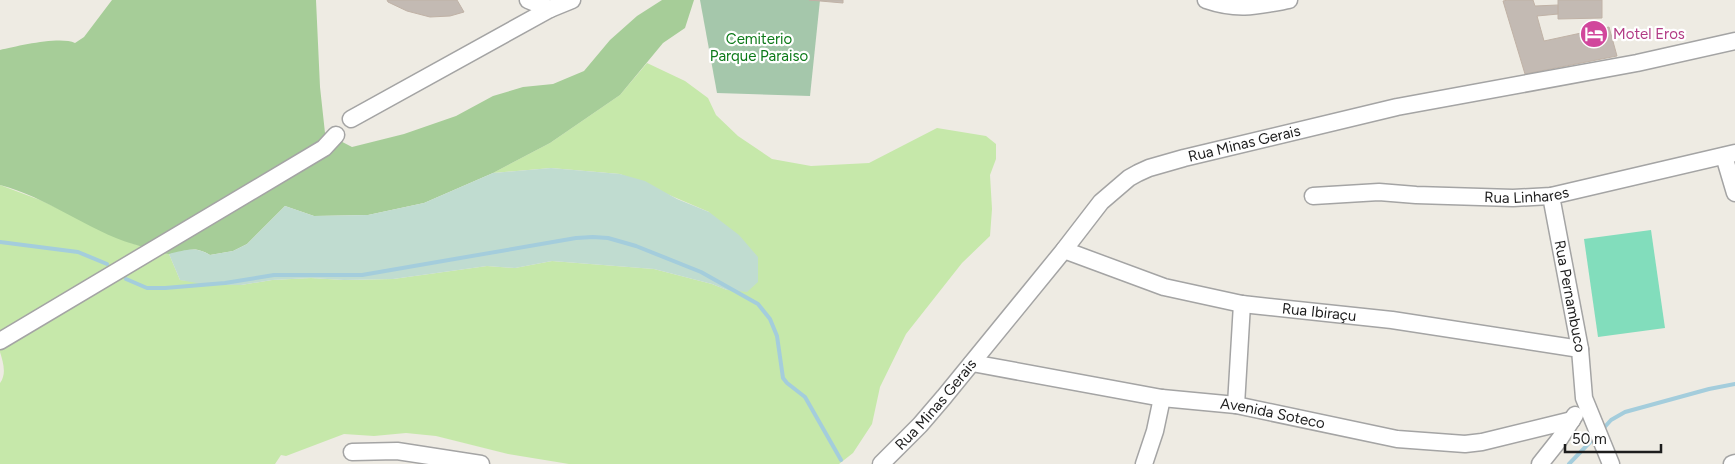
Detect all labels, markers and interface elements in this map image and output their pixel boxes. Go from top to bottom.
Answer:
hotel icon: Motel Eros [1579,19,1609,49]
place label: Motel Eros [1613,25,1685,43]
park label: Cemiterio Parque Paraiso [710,30,808,65]
street label: Rua Minas Gerais [1186,121,1302,166]
street label: Rua Linhares [1484,183,1571,207]
street label: Rua Pernambuco [1551,239,1589,354]
street label: Rua Ibiraçu [1281,299,1357,325]
street label: Rua Minas Gerais [891,355,980,454]
street label: Avenida Soteco [1219,395,1327,433]
scale bar [1565,422,1661,454]
text: 50 m [1572,430,1607,448]

